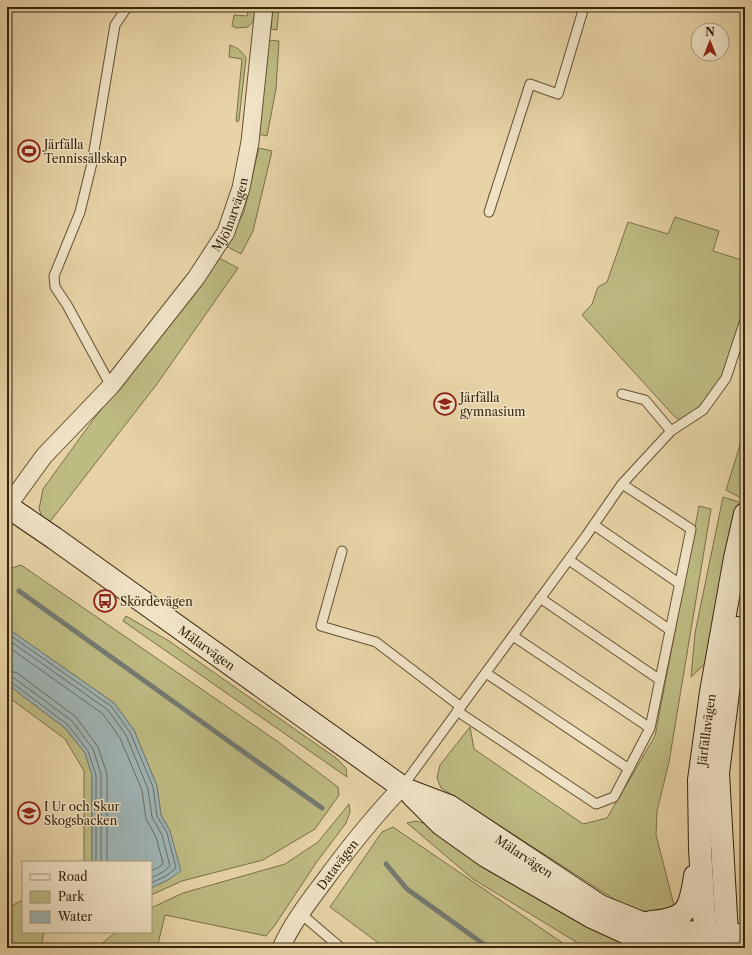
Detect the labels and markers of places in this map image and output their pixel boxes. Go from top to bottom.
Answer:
place label: Järfälla Tennissällskap [42,137,127,166]
sports icon: Järfälla Tennissällskap [16,138,42,164]
place label: Järfälla gymnasium [458,390,526,419]
school or university icon: Järfälla gymnasium [432,391,458,417]
bus stop icon: Skördevägen [92,588,118,614]
place label: Skördevägen [120,594,193,609]
place label: I Ur och Skur Skogsbacken [44,799,120,828]
school or university icon: I Ur och Skur Skogsbacken [16,800,42,826]

